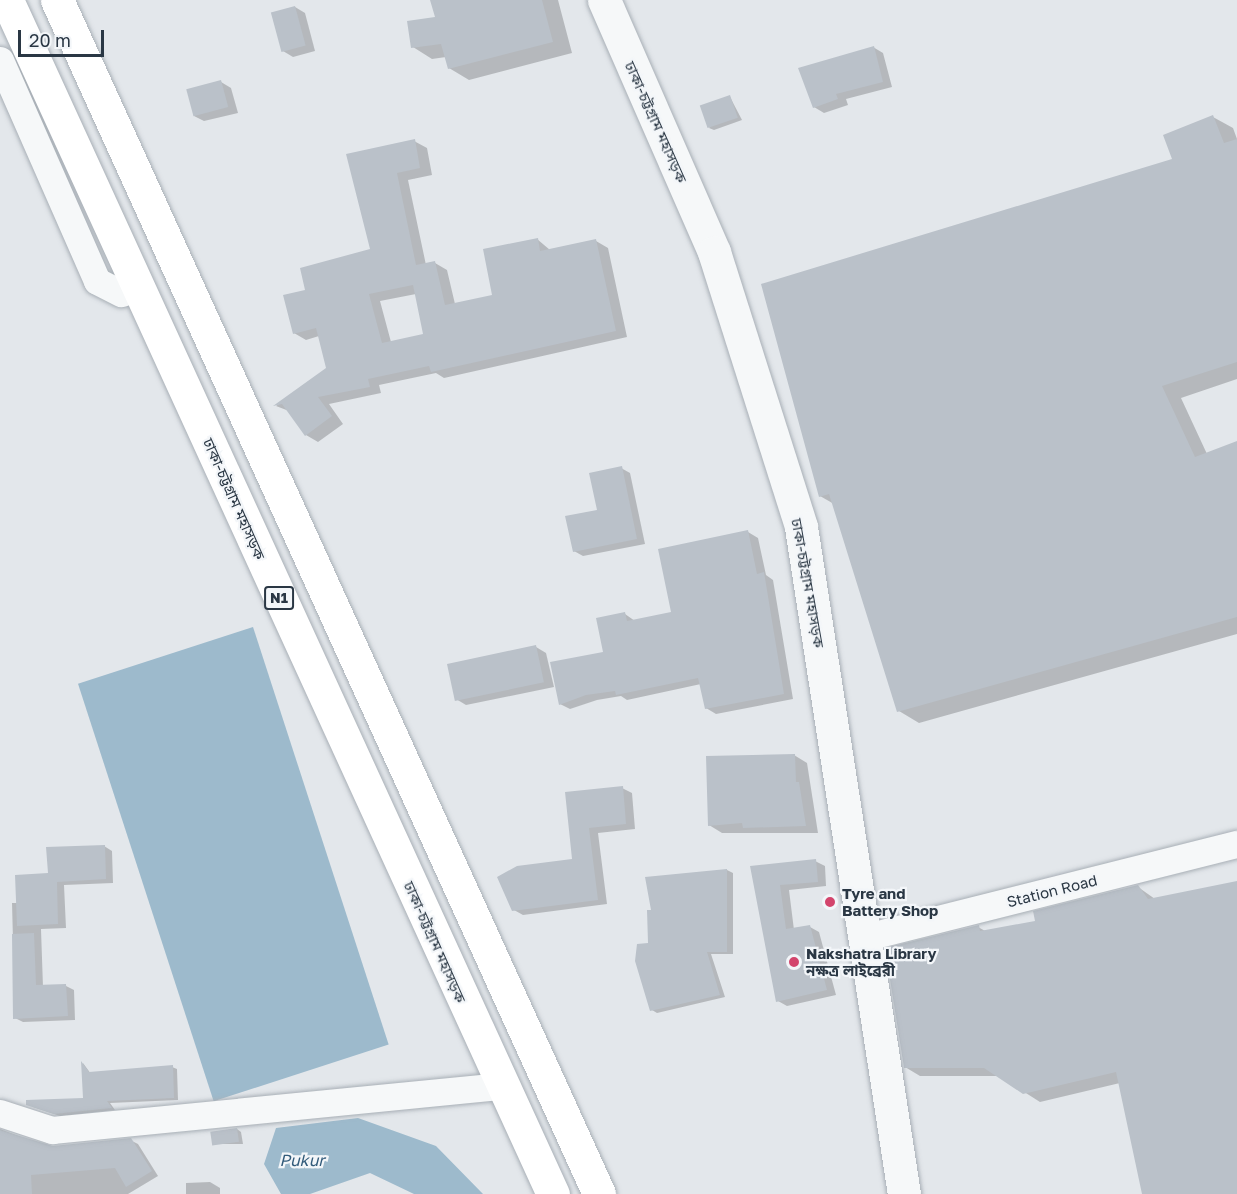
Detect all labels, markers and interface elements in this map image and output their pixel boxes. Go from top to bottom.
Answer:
scale bar [21,18,106,56]
text: 20 m [29,29,71,51]
street label: ঢাকা-চট্টগ্রাম মহাসড়ক [621,58,691,186]
street label: ঢাকা-চট্টগ্রাম মহাসড়ক [199,435,269,563]
street label: ঢাকা-চট্টগ্রাম মহাসড়ক [788,517,828,649]
road number: N1 [264,587,294,609]
street label: Station Road [1005,871,1099,911]
street label: ঢাকা-চট্টগ্রাম মহাসড়ক [400,878,470,1006]
place label: Tyre and Battery Shop [842,884,938,919]
marker: Tyre and Battery Shop [823,895,837,909]
place label: Nakshatra Library নক্ষত্র লাইব্রেরী [806,944,936,979]
marker: Nakshatra Library নক্ষত্র লাইব্রেরী [787,955,801,969]
water label: Pukur [279,1150,325,1170]

